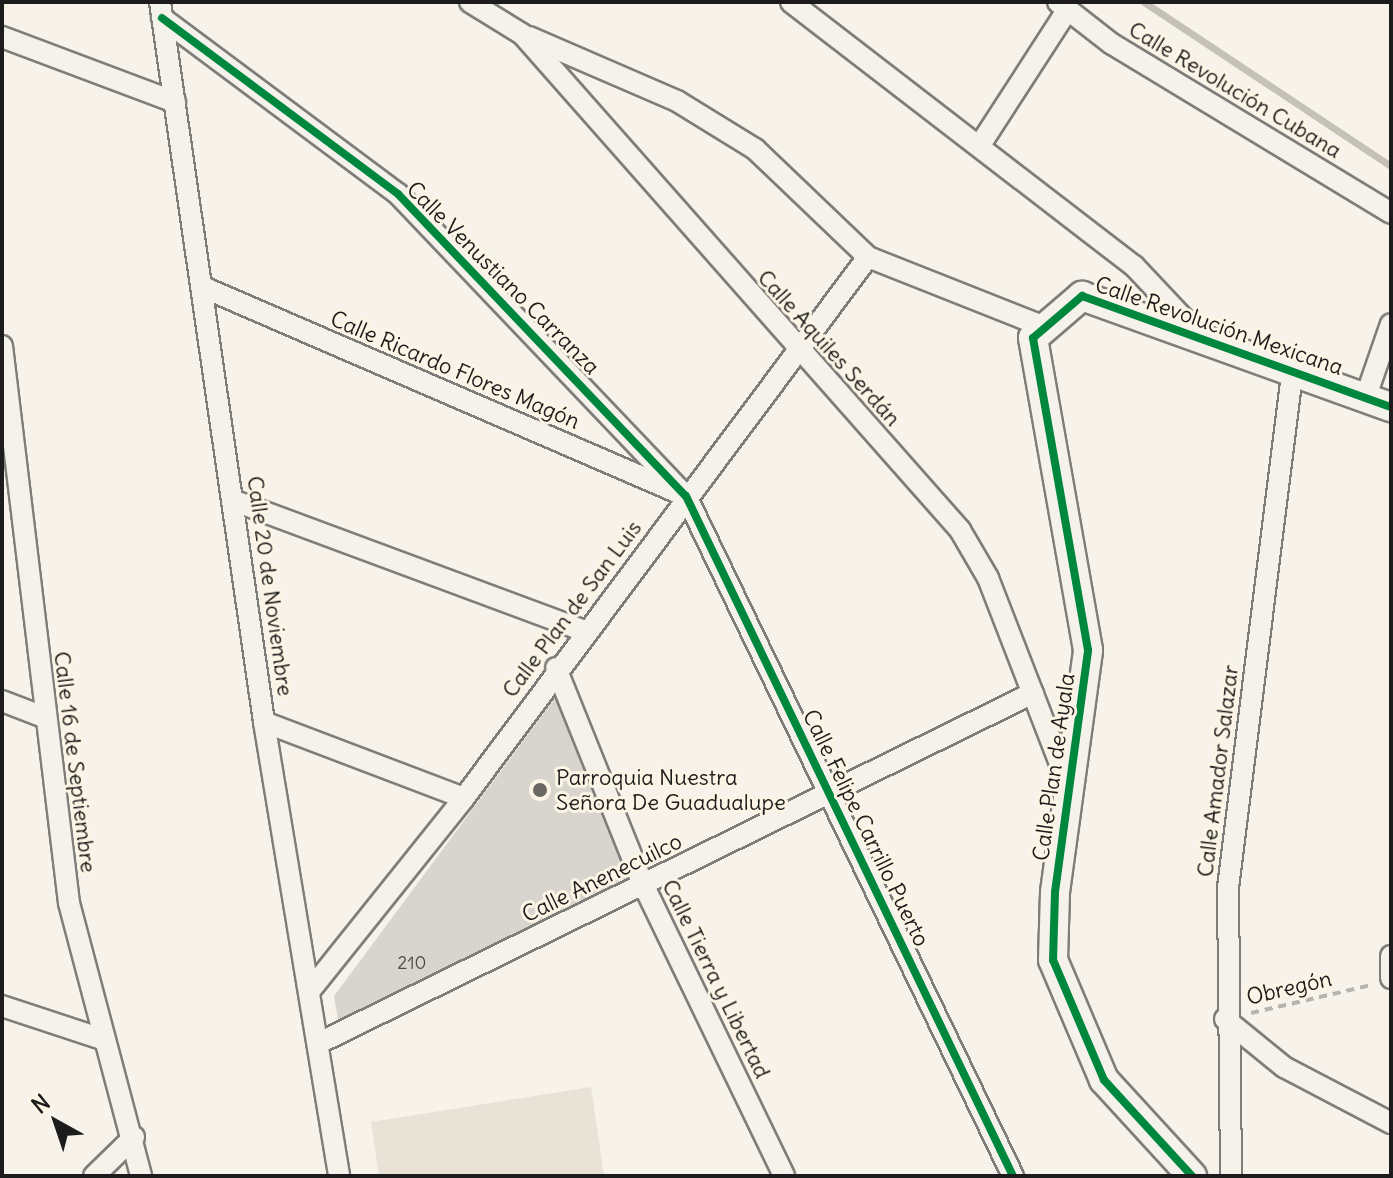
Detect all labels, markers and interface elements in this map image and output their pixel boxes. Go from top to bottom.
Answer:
street label: Calle Revolución Cubana [1124,16,1346,164]
street label: Calle Venustiano Carranza [401,176,605,380]
street label: Calle Aquiles Serdán [752,264,906,432]
street label: Calle Revolución Mexicana [1092,271,1346,381]
street label: Calle Ricardo Flores Magón [326,305,584,435]
street label: Calle 20 de Noviembre [241,474,299,698]
street label: Calle Plan de San Luis [497,515,647,703]
street label: Calle 16 de Septiembre [48,650,102,874]
street label: Calle Amador Salazar [1192,663,1244,879]
street label: Calle Plan de Ayala [1028,672,1080,862]
street label: Calle Felipe Carrillo Puerto [797,705,935,951]
place label: Parroquia Nuestra Señora De Guadualupe [556,764,786,816]
marker: Parroquia Nuestra Señora De Guadualupe [531,781,549,799]
street label: Calle Anenecuilco [518,828,686,928]
street label: Calle Tierra y Libertad [656,875,776,1083]
house number: 210 [398,952,426,974]
street label: Obregón [1244,965,1334,1011]
north arrow [16,1082,96,1162]
text: N [26,1088,55,1119]

